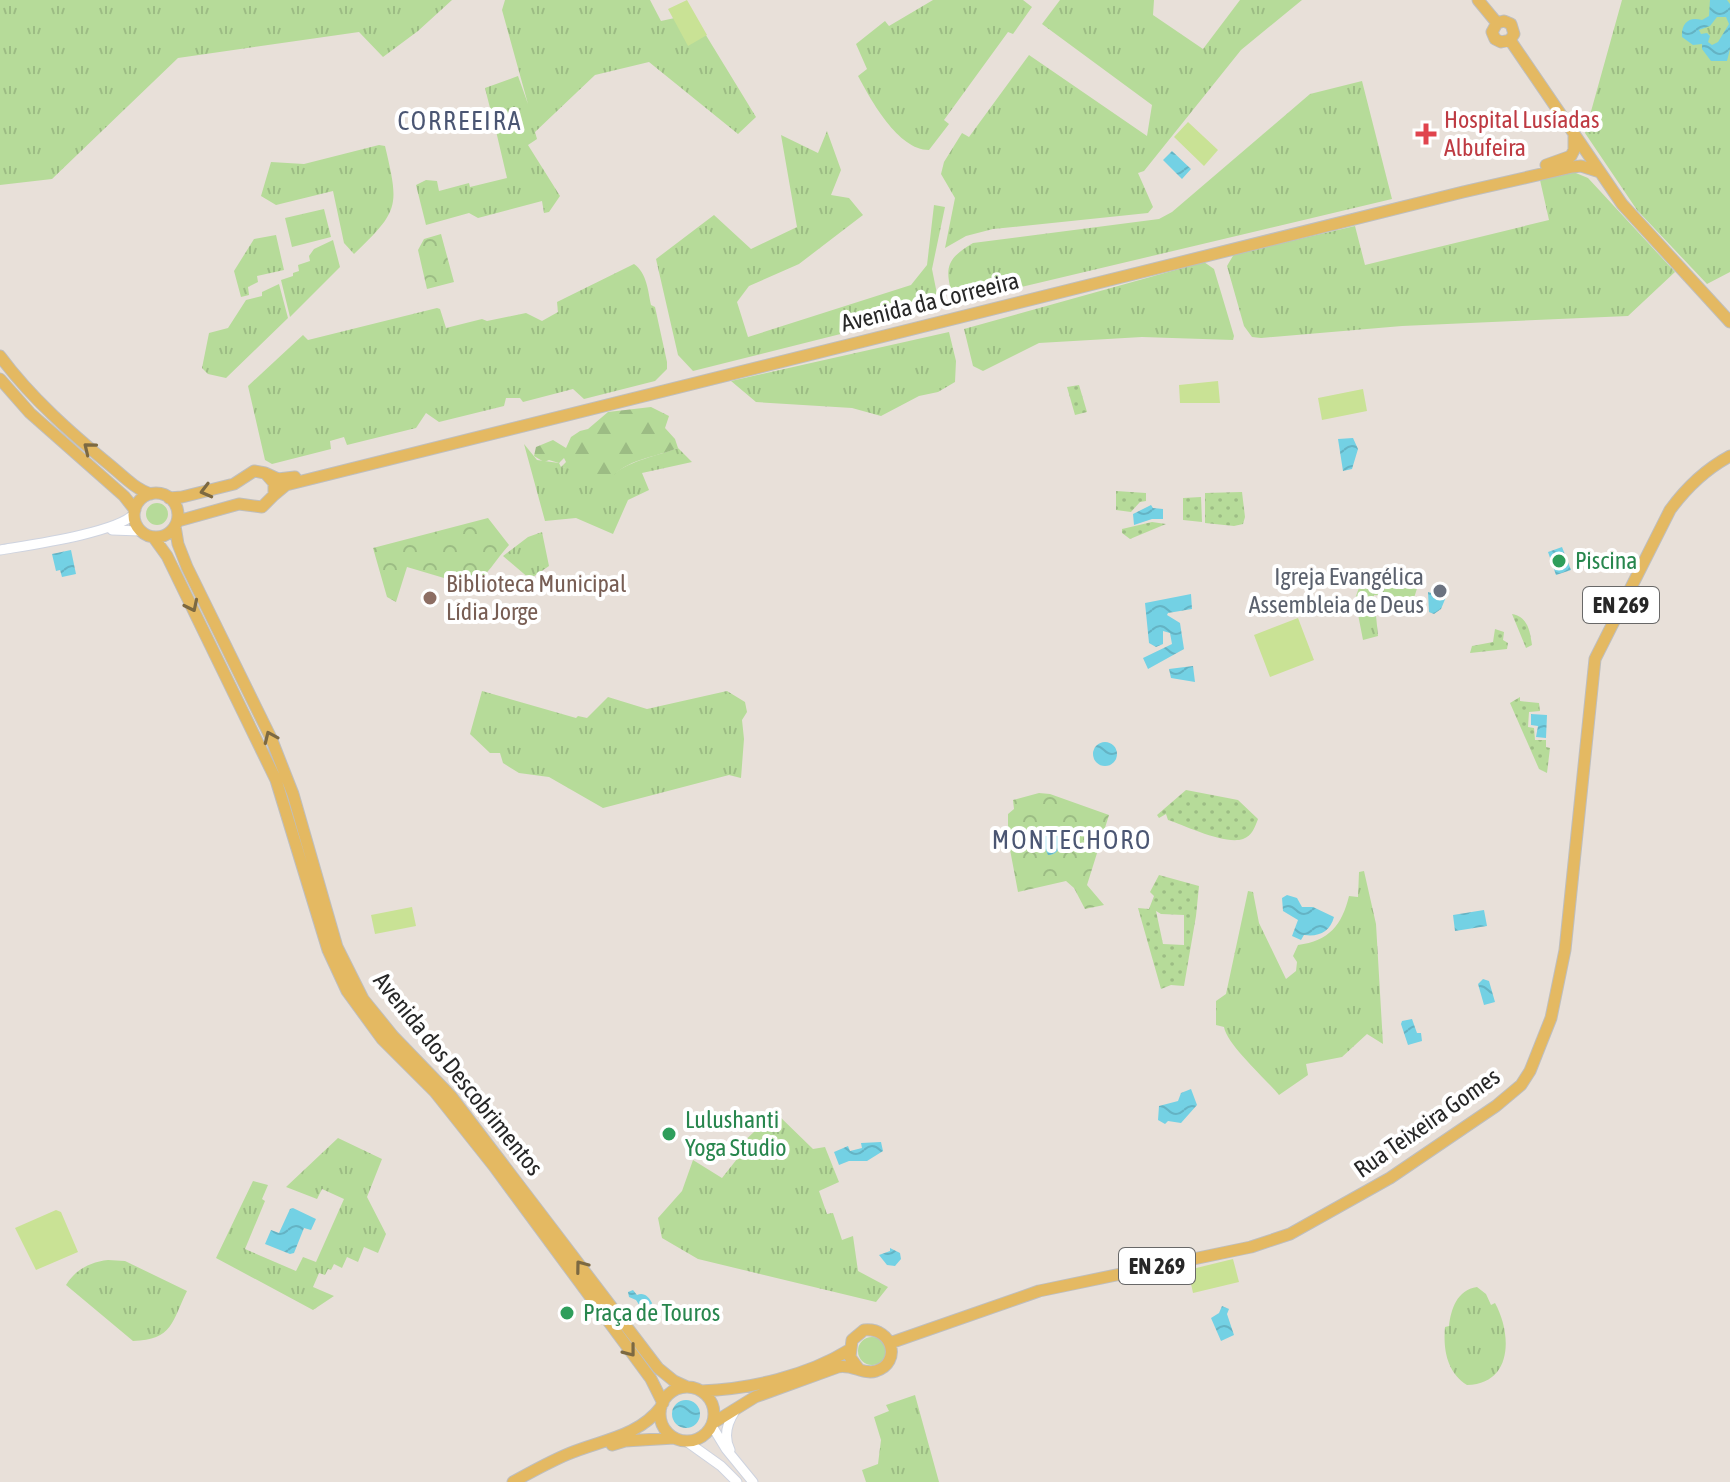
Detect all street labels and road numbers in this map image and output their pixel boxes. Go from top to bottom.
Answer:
street label: Avenida da Correeira [838,266,1022,337]
road number: EN 269 [1583,587,1659,623]
street label: Avenida dos Descobrimentos [368,967,548,1180]
street label: Rua Teixeira Gomes [1349,1062,1505,1183]
road number: EN 269 [1119,1248,1195,1284]

